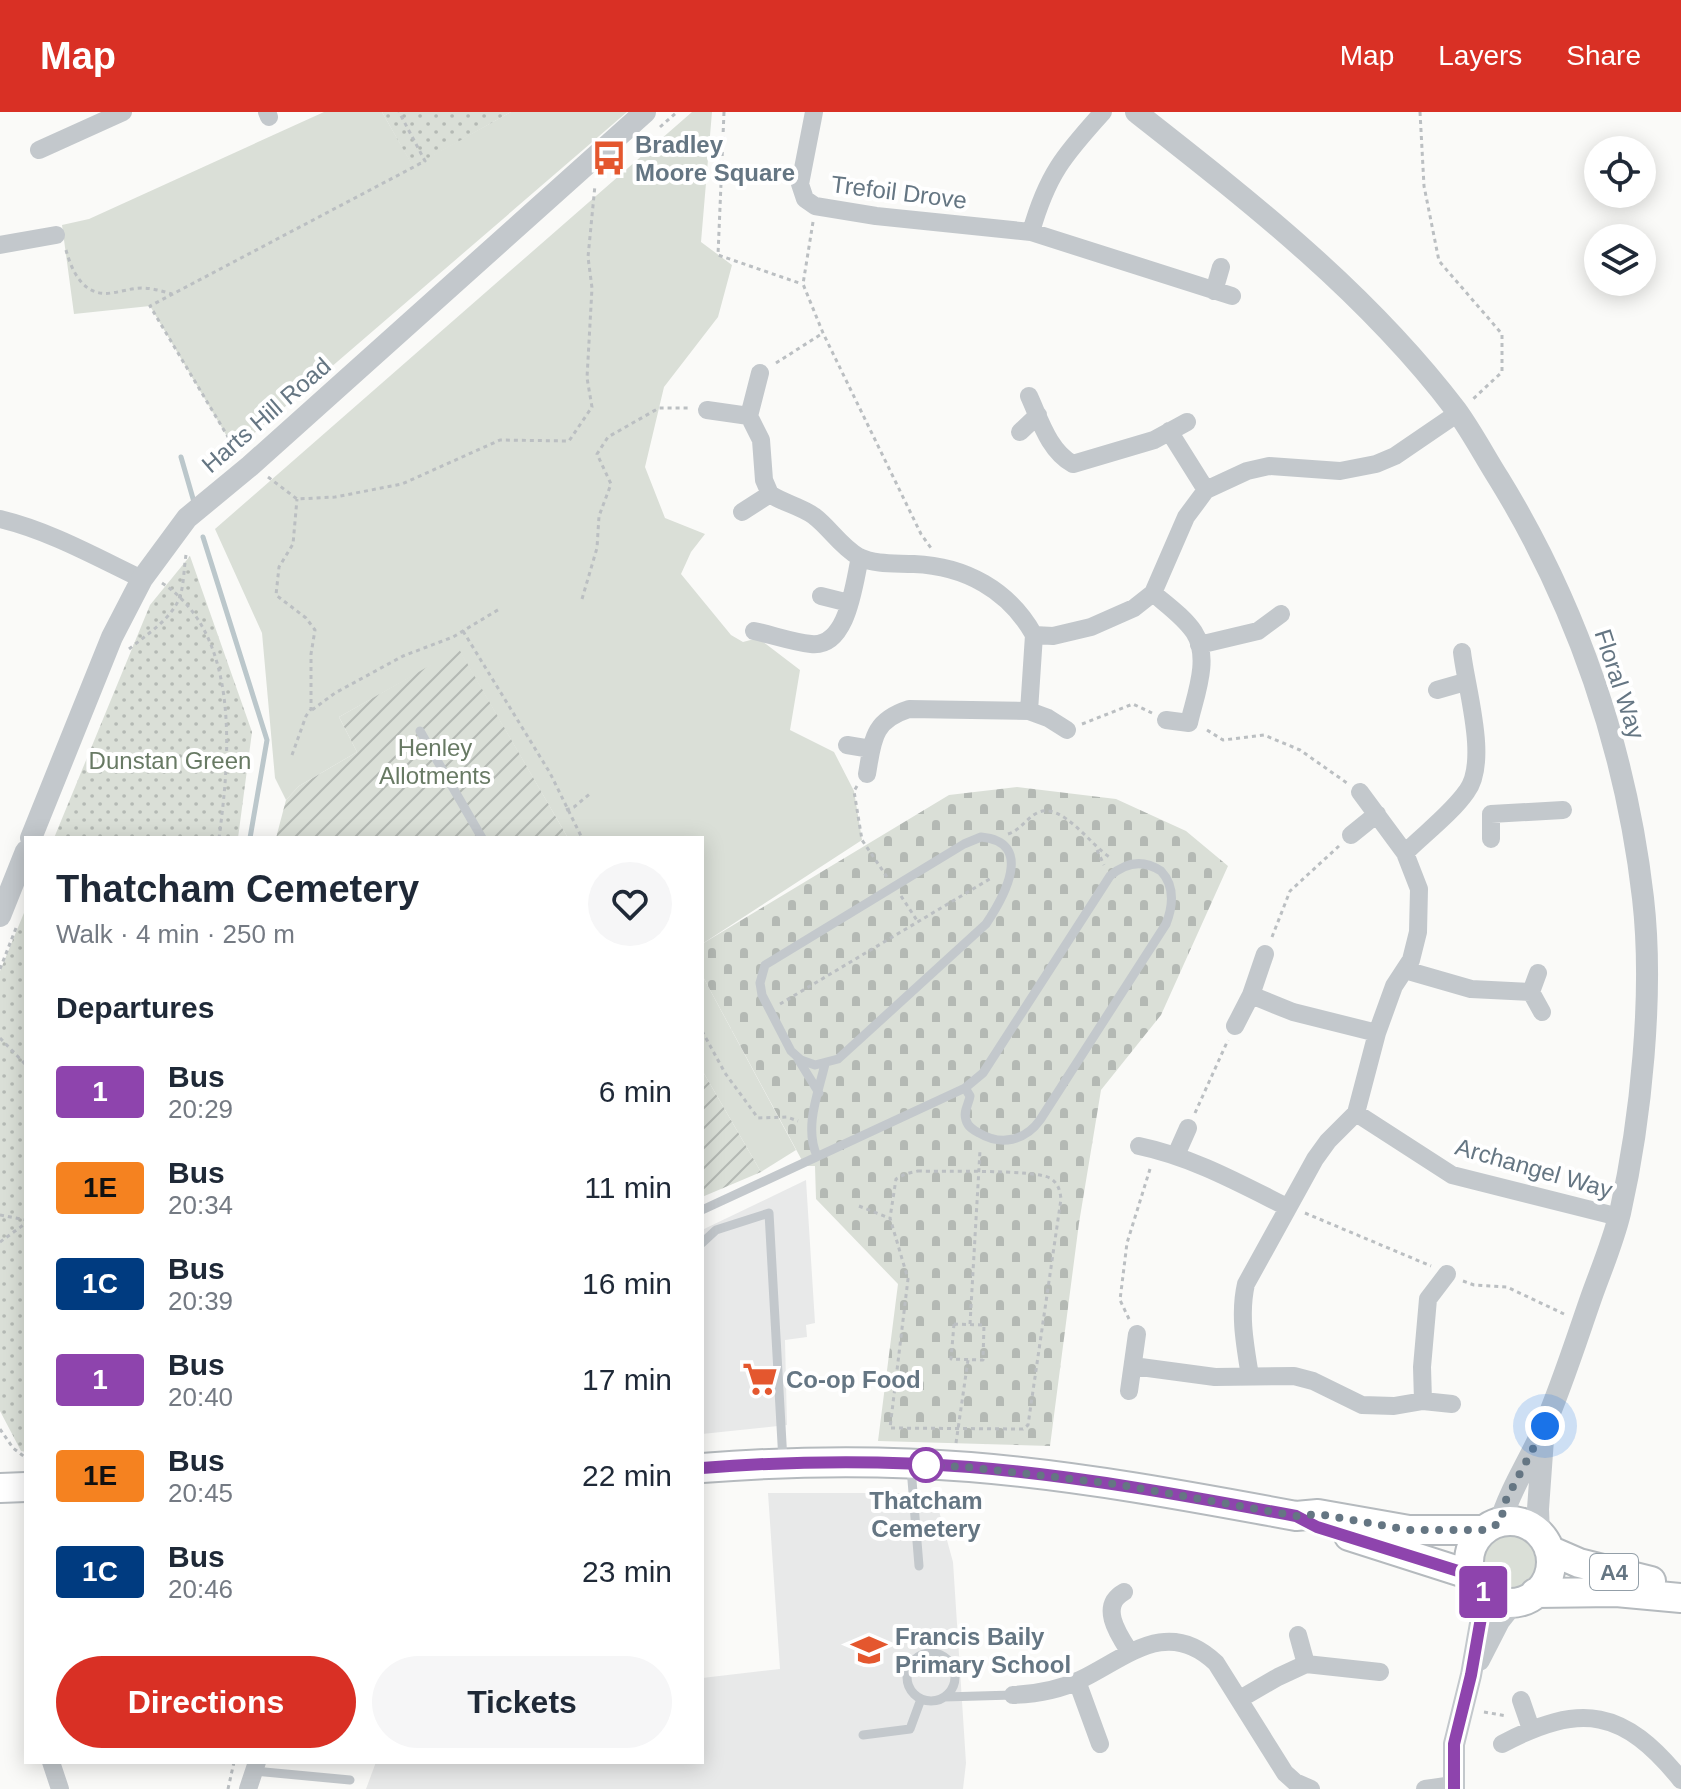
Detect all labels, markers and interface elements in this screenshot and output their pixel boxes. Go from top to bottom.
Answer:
text: Map [40,35,116,77]
text: Map [1340,40,1394,71]
text: Layers [1438,40,1522,71]
text: Share [1566,40,1641,71]
place label: Bradley Moore Square [635,131,795,186]
map controls [1584,136,1656,296]
button: locate [1584,136,1656,208]
bus stop icon: Bradley Moore Square [590,139,628,177]
street label: Trefoil Drove [830,170,968,214]
button: layers [1584,224,1656,296]
street label: Harts Hill Road [196,352,336,478]
street label: Floral Way [1590,626,1650,742]
park label: Henley Allotments [379,734,491,789]
park label: Dunstan Green [89,747,251,774]
button: heart [588,862,672,946]
text: Thatcham Cemetery [56,868,419,910]
text: Walk · 4 min · 250 m [56,919,295,949]
text: Departures [56,991,214,1024]
text: Bus [168,1060,225,1093]
text: 6 min [599,1075,672,1108]
text: 1 [92,1076,108,1107]
text: 20:29 [168,1094,233,1124]
street label: Archangel Way [1452,1133,1616,1203]
text: Bus [168,1156,225,1189]
text: 11 min [584,1171,672,1204]
text: 1E [83,1172,117,1203]
text: 20:34 [168,1190,233,1220]
text: Bus [168,1252,225,1285]
text: 16 min [582,1267,672,1300]
text: 1C [82,1268,118,1299]
text: 20:39 [168,1286,233,1316]
text: Bus [168,1348,225,1381]
supermarket icon: Co-op Food [741,1360,779,1398]
text: 17 min [582,1363,672,1396]
text: 1 [92,1364,108,1395]
place label: Co-op Food [786,1366,921,1393]
text: 20:40 [168,1382,233,1412]
your location [1525,1406,1565,1446]
text: Bus [168,1444,225,1477]
marker: Thatcham Cemetery [909,1448,943,1482]
text: 22 min [582,1459,672,1492]
text: 1E [83,1460,117,1491]
text: 20:45 [168,1478,233,1508]
place label: Thatcham Cemetery [869,1487,983,1542]
text: Bus [168,1540,225,1573]
road number: A4 [1590,1554,1638,1590]
text: 23 min [582,1555,672,1588]
text: 1C [82,1556,118,1587]
line badge: 1 [1457,1566,1509,1618]
text: 20:46 [168,1574,233,1604]
text: 1 [1475,1576,1491,1607]
place label: Francis Baily Primary School [895,1623,1071,1678]
school or university icon: Francis Baily Primary School [850,1631,888,1669]
button: Directions [56,1656,356,1748]
button: Tickets [372,1656,672,1748]

